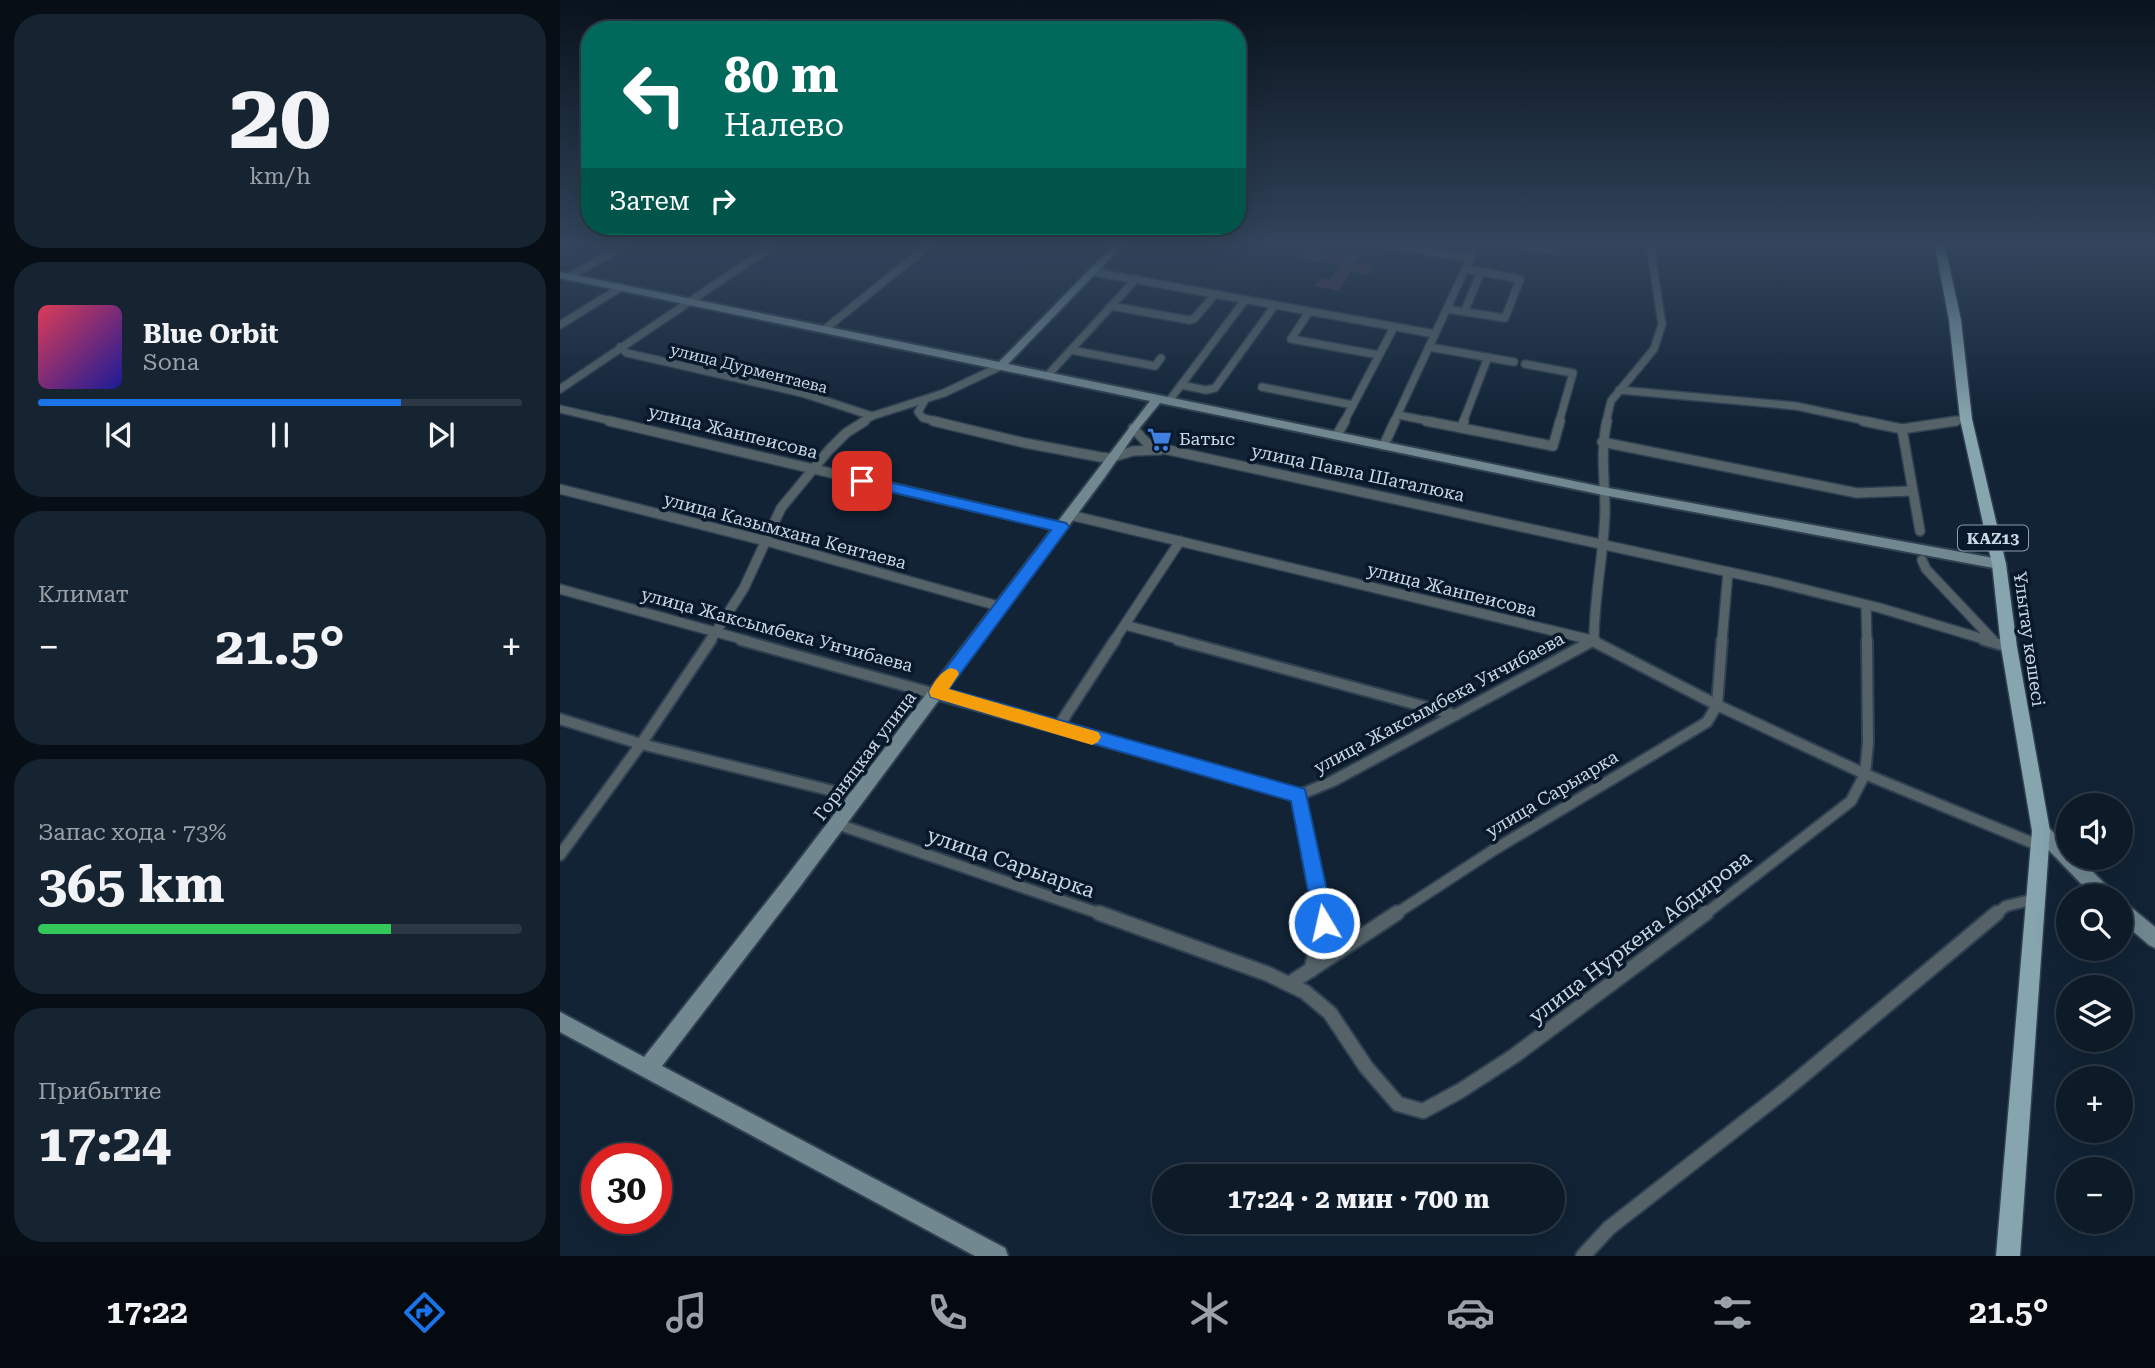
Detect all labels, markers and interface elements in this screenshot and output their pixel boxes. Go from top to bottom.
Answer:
text: 80 m [724,47,839,104]
icon: left [609,49,700,140]
text: 20 [229,64,331,170]
text: Налево [724,106,844,144]
text: km/h [249,163,311,190]
icon: right [704,182,742,220]
text: Затем [609,186,690,216]
text: Blue Orbit [143,319,279,349]
street label: улица Дурментаева [668,340,830,397]
text: Sona [143,349,199,376]
street label: улица Жанпеисова [646,400,820,463]
icon: previous [100,416,138,454]
icon: pause [261,416,299,454]
icon: next [422,416,460,454]
supermarket icon: Батыс [1145,425,1173,453]
place label: Батыс [1179,428,1235,449]
street label: улица Павла Шаталюка [1250,440,1467,505]
pin [832,451,892,511]
icon: arrive [843,462,881,500]
street label: улица Казымхана Кентаева [661,488,909,573]
road number: KAZ13 [1958,526,2028,551]
street label: улица Жанпеисова [1365,558,1539,621]
street label: Ұлытау көшесі [2010,570,2049,708]
text: Климат [38,581,129,608]
street label: улица Жаксымбека Унчибаева [639,583,916,676]
text: 21.5° [215,616,345,677]
text: − [38,625,59,669]
text: + [501,625,522,669]
street label: улица Жаксымбека Унчибаева [1310,627,1568,778]
street label: Горняцкая улица [809,687,920,824]
street label: улица Сарыарка [1482,746,1622,841]
map controls [2056,793,2133,1234]
button: sound [2056,793,2133,870]
text: Запас хода · 73% [38,819,227,846]
street label: улица Сарыарка [924,823,1099,903]
street label: улица Нуркена Абдирова [1524,845,1756,1028]
text: 365 km [38,854,225,915]
button: search [2056,884,2133,961]
position arrow [1287,886,1361,960]
button: layers [2056,975,2133,1052]
button: + [2056,1066,2133,1143]
text: Прибытие [38,1078,161,1105]
text: 17:24 [38,1113,171,1174]
speed limit sign: 30 [581,1143,672,1234]
button: − [2056,1157,2133,1234]
text: 17:24 · 2 мин · 700 m [1228,1184,1489,1214]
icon: directions [400,1288,449,1337]
icon: music [662,1288,711,1337]
icon: phone [923,1288,972,1337]
icon: climate [1185,1288,1234,1337]
icon: car [1446,1288,1495,1337]
icon: filters [1708,1288,1757,1337]
text: 17:22 [106,1293,188,1331]
text: 21.5° [1969,1293,2049,1331]

